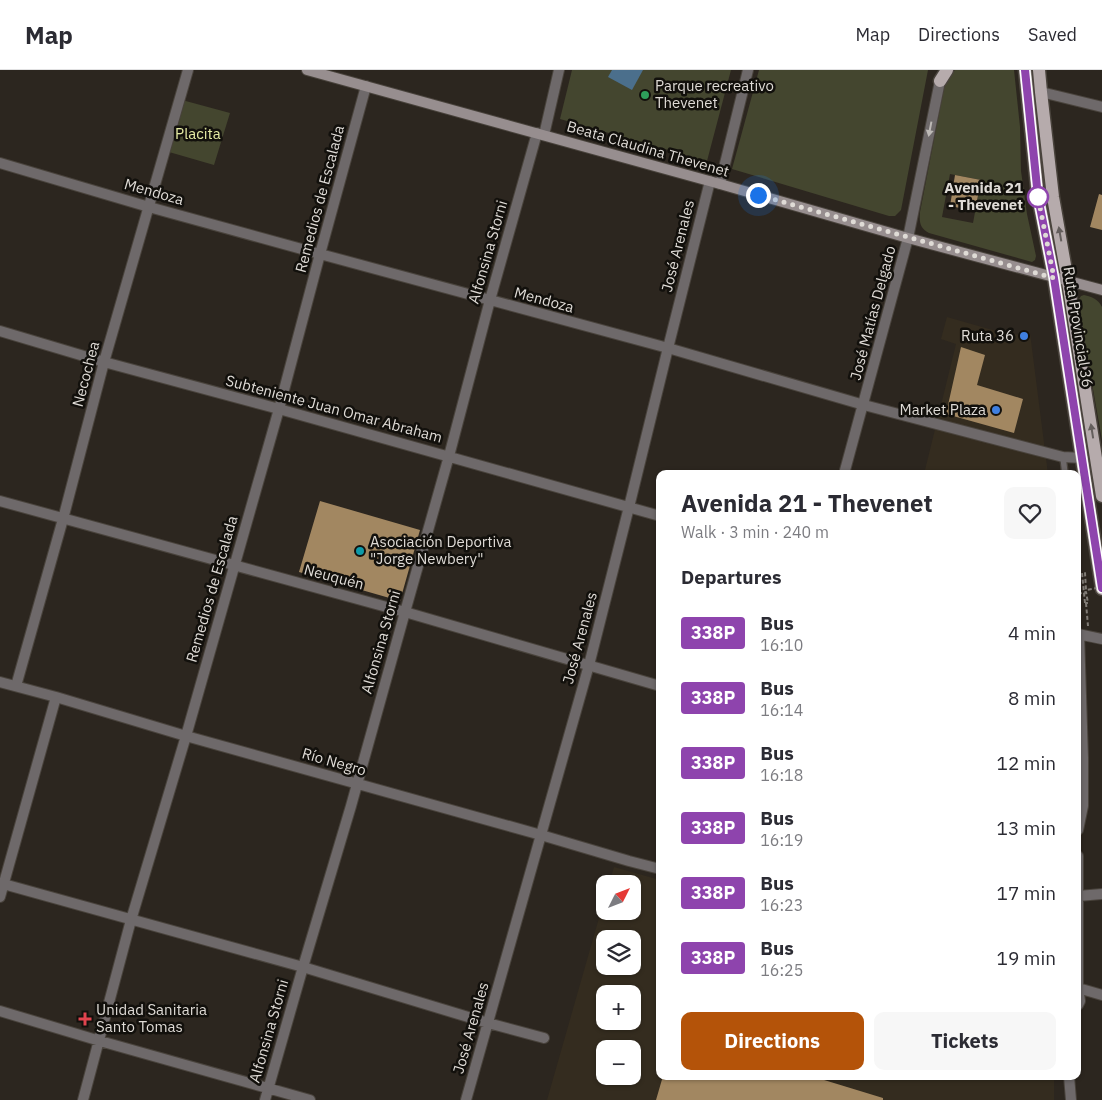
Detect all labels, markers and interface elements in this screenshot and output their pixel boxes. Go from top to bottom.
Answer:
text: Map [25,19,73,51]
text: Map [855,23,890,46]
text: Directions [918,23,1000,46]
text: Saved [1028,23,1077,46]
place label: Parque recreativo Thevenet [655,76,774,112]
marker: Parque recreativo Thevenet [639,89,651,101]
street label: Beata Claudina Thevenet [565,116,732,181]
one-way arrow [926,121,934,136]
street label: Remedios de Escalada [291,123,348,275]
park label: Placita [175,124,221,143]
street label: Mendoza [122,174,186,209]
place label: Avenida 21 - Thevenet [944,178,1023,214]
your location [746,183,771,208]
marker: Avenida 21 - Thevenet [1027,186,1049,208]
street label: Alfonsina Storni [464,198,511,306]
street label: José Arenales [657,198,698,294]
one-way arrow [1055,225,1063,241]
street label: José Matías Delgado [845,243,900,382]
street label: Ruta Provincial 36 [1060,265,1097,389]
street label: Mendoza [512,282,576,317]
place label: Ruta 36 [961,326,1014,345]
marker: Ruta 36 [1018,330,1030,342]
street label: Necochea [68,339,103,409]
street label: Subteniente Juan Omar Abraham [224,370,445,447]
place label: Market Plaza [899,400,986,419]
marker: Market Plaza [990,404,1002,416]
one-way arrow [1087,422,1095,438]
text: Avenida 21 - Thevenet [681,487,933,519]
button: heart [1004,487,1056,539]
street label: Remedios de Escalada [182,513,242,664]
text: Walk · 3 min · 240 m [681,522,829,542]
place label: Asociación Deportiva "Jorge Newbery" [370,532,512,568]
marker: Asociación Deportiva "Jorge Newbery" [354,545,366,557]
street label: Neuquén [302,559,366,594]
text: Departures [681,565,781,589]
street label: Alfonsina Storni [357,588,404,696]
street label: José Arenales [558,590,601,686]
text: Bus [760,611,794,635]
text: 338P [691,621,735,644]
text: 4 min [1008,621,1056,645]
text: 16:10 [760,635,803,655]
text: Bus [760,676,794,700]
text: 338P [691,686,735,709]
text: 8 min [1008,686,1056,710]
text: 16:14 [760,700,803,720]
text: Bus [760,741,794,765]
street label: Río Negro [300,743,368,780]
text: 338P [691,751,735,774]
text: 12 min [997,751,1056,775]
text: 16:18 [760,765,803,785]
text: Bus [760,806,794,830]
text: 338P [691,816,735,839]
text: 13 min [997,816,1056,840]
text: 16:19 [760,830,803,850]
text: Bus [760,871,794,895]
north arrow [596,875,641,920]
map controls [596,875,641,1085]
text: 338P [691,881,735,904]
text: 17 min [997,881,1056,905]
text: 16:23 [760,895,803,915]
button: layers [596,930,641,975]
text: Bus [760,936,794,960]
text: 338P [691,946,735,969]
text: 19 min [997,946,1056,970]
text: 16:25 [760,960,803,980]
street label: Alfonsina Storni [245,977,292,1085]
street label: José Arenales [448,980,493,1076]
button: + [596,985,641,1030]
place label: Unidad Sanitaria Santo Tomas [96,1000,207,1036]
marker: Unidad Sanitaria Santo Tomas [78,1012,92,1026]
button: Directions [681,1012,864,1070]
button: Tickets [874,1012,1056,1070]
button: − [596,1040,641,1085]

